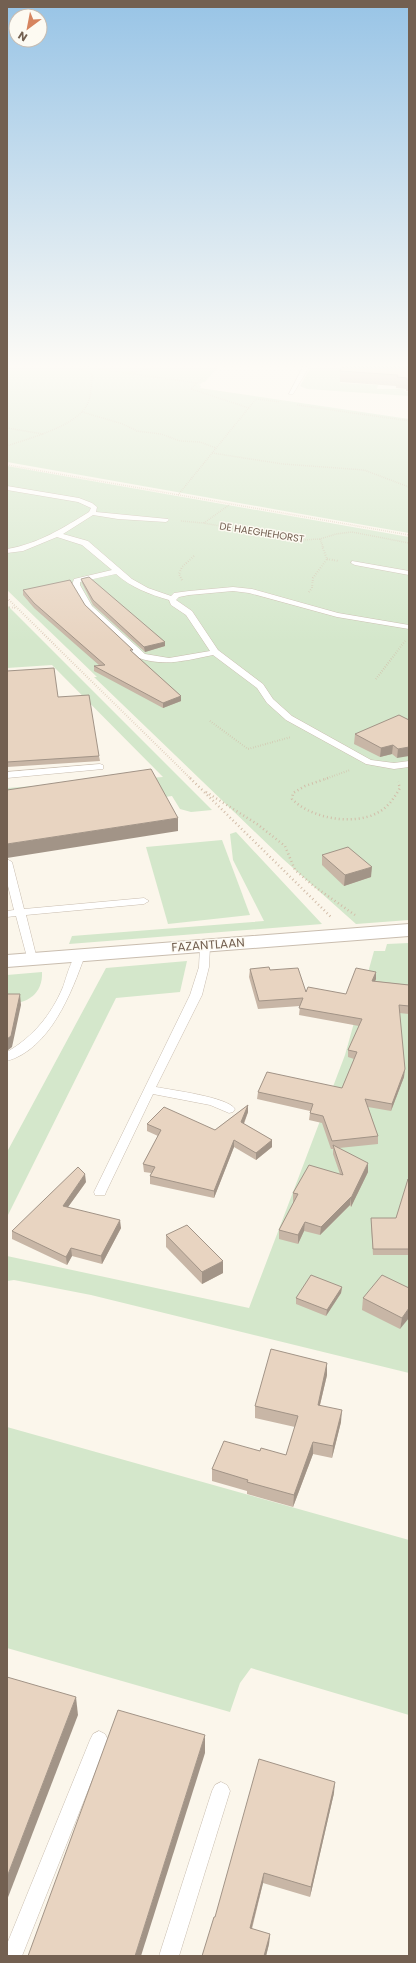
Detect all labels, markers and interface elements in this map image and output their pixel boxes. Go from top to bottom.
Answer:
north arrow [8,8,48,48]
text: N [15,28,30,45]
street label: DE HAEGHEHORST [218,518,306,547]
street label: FAZANTLAAN [171,933,245,956]

